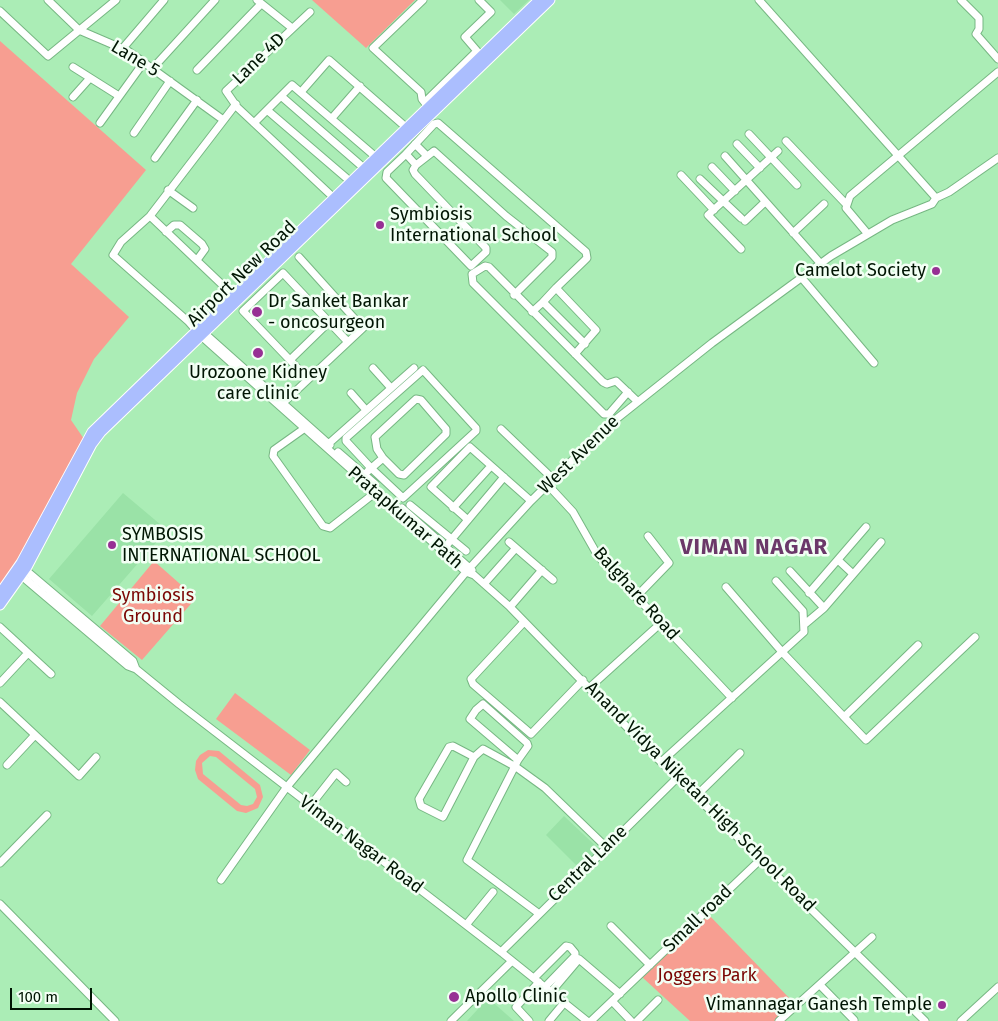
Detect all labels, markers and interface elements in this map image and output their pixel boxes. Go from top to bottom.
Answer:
street label: Lane 4D [228,29,290,89]
street label: Lane 5 [107,36,163,82]
place label: Symbiosis International School [390,204,557,246]
street label: Airport New Road [183,217,301,331]
marker: Symbiosis International School [374,219,386,231]
place label: Camelot Society [795,260,926,282]
marker: Camelot Society [930,265,942,277]
place label: Dr Sanket Bankar - oncosurgeon [268,291,409,334]
marker: Dr Sanket Bankar - oncosurgeon [250,305,264,319]
marker: Urozoone Kidney care clinic [251,346,265,360]
place label: Urozoone Kidney care clinic [189,362,327,404]
street label: West Avenue [534,411,624,499]
street label: Pratapkumar Path [343,462,467,574]
place label: SYMBOSIS INTERNATIONAL SCHOOL [122,524,321,566]
district label: VIMAN NAGAR [679,535,829,561]
marker: SYMBOSIS INTERNATIONAL SCHOOL [106,539,118,551]
street label: Balghare Road [588,543,684,645]
park label: Symbiosis Ground [112,585,194,628]
street label: Anand Vidya Niketan High School Road [580,677,820,917]
street label: Viman Nagar Road [295,791,427,899]
street label: Central Lane [544,821,632,907]
street label: Small road [659,881,737,957]
park label: Joggers Park [657,965,757,987]
scale bar [12,978,95,1010]
place label: Apollo Clinic [465,986,567,1008]
text: 100 m [18,988,58,1006]
marker: Apollo Clinic [447,990,461,1004]
place label: Vimannagar Ganesh Temple [706,994,932,1016]
marker: Vimannagar Ganesh Temple [936,999,948,1011]

